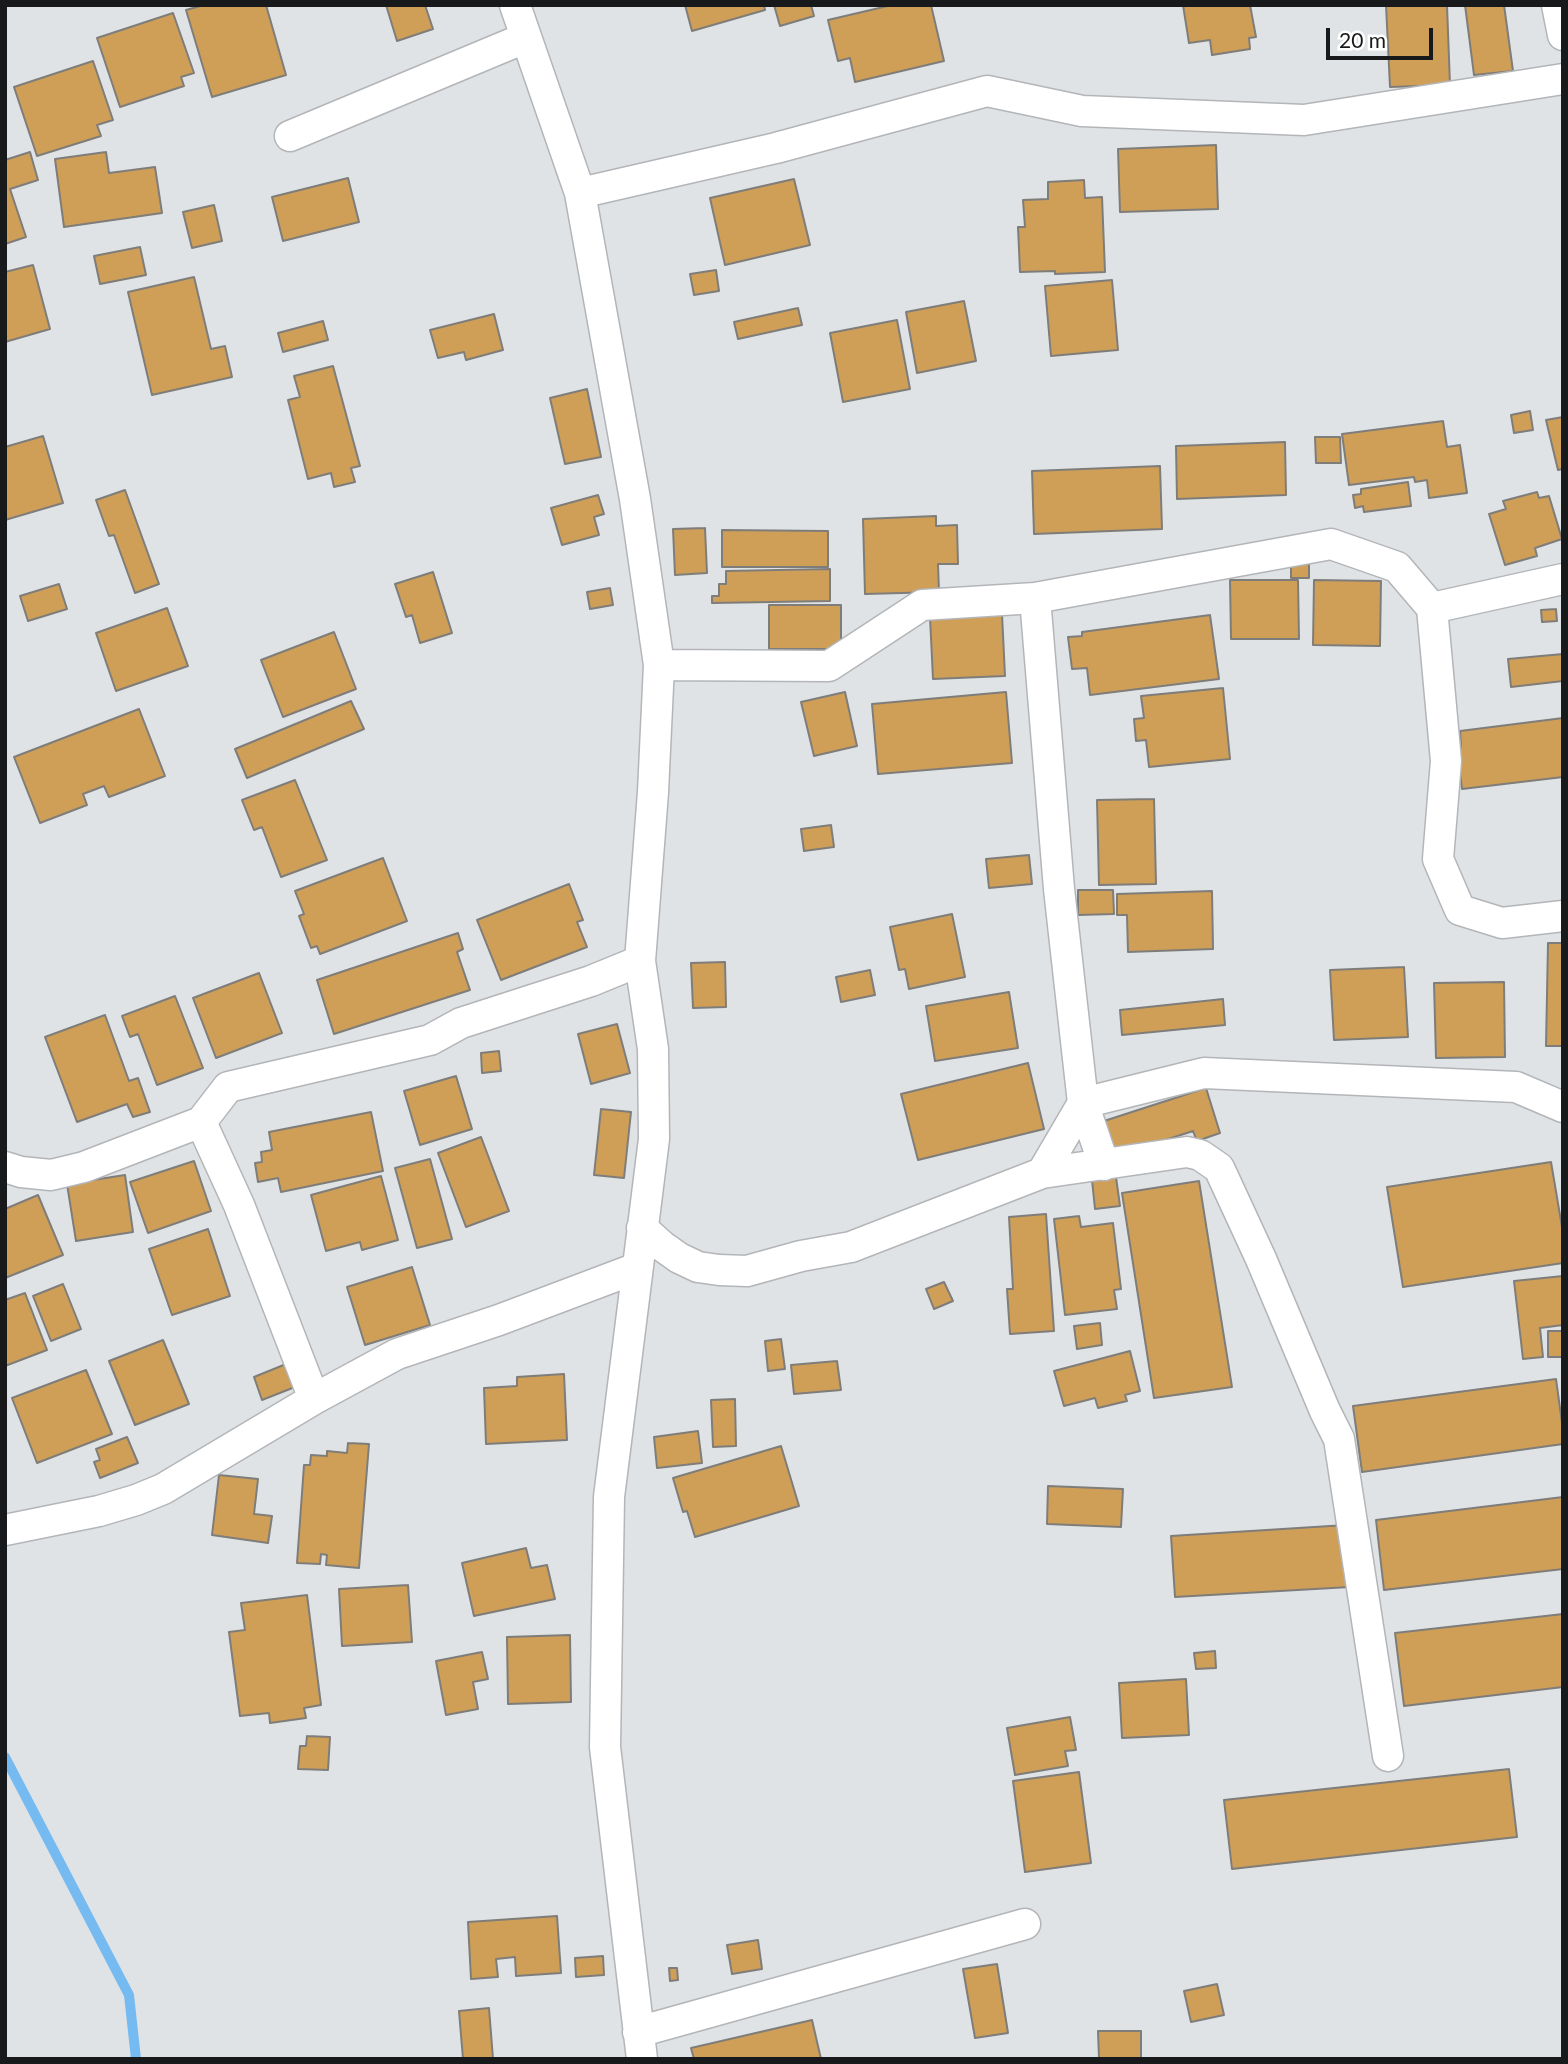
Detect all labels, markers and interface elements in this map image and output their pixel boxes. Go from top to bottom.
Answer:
scale bar [1330,14,1437,58]
text: 20 m [1339,27,1386,52]

